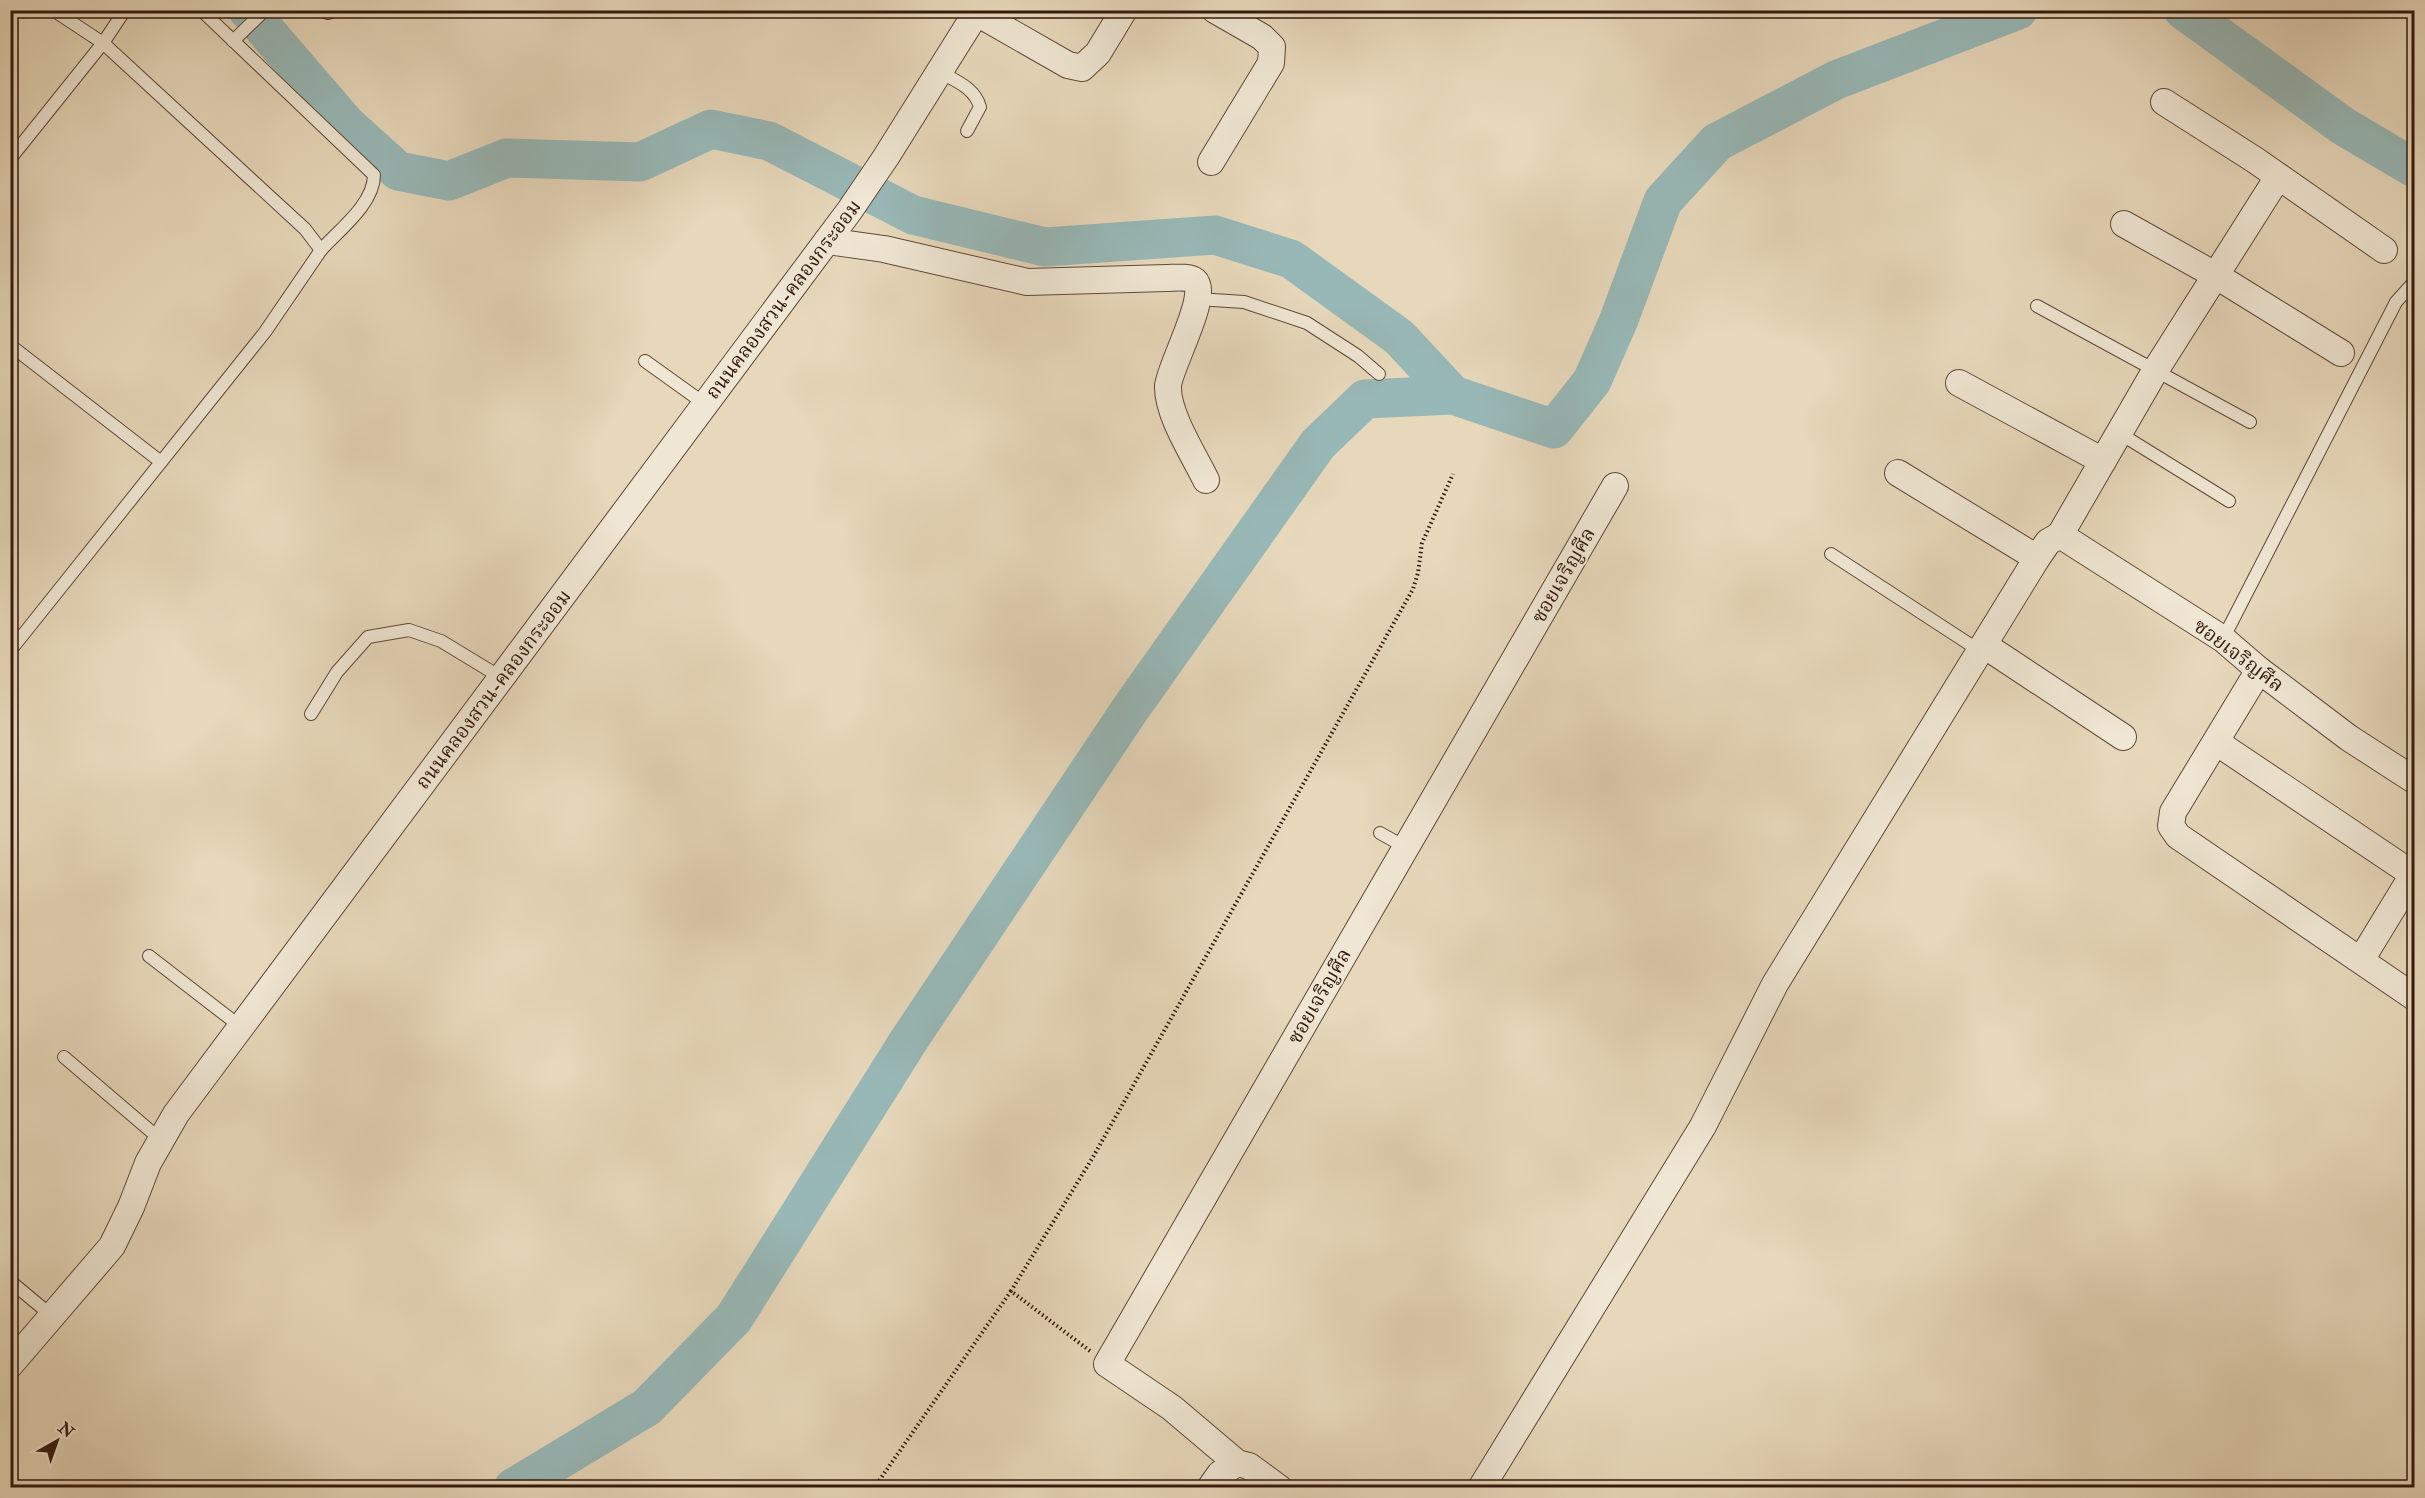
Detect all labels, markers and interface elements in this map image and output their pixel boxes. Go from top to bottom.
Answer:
street label: ถนนคลองสวน-คลองกระออม [700,195,867,404]
street label: ซอยเจริญศีล [1526,523,1601,628]
street label: ถนนคลองสวน-คลองกระออม [410,585,577,794]
street label: ซอยเจริญศีล [2189,613,2289,697]
street label: ซอยเจริญศีล [1282,944,1357,1049]
north arrow [27,1411,87,1471]
text: N [53,1417,78,1443]

